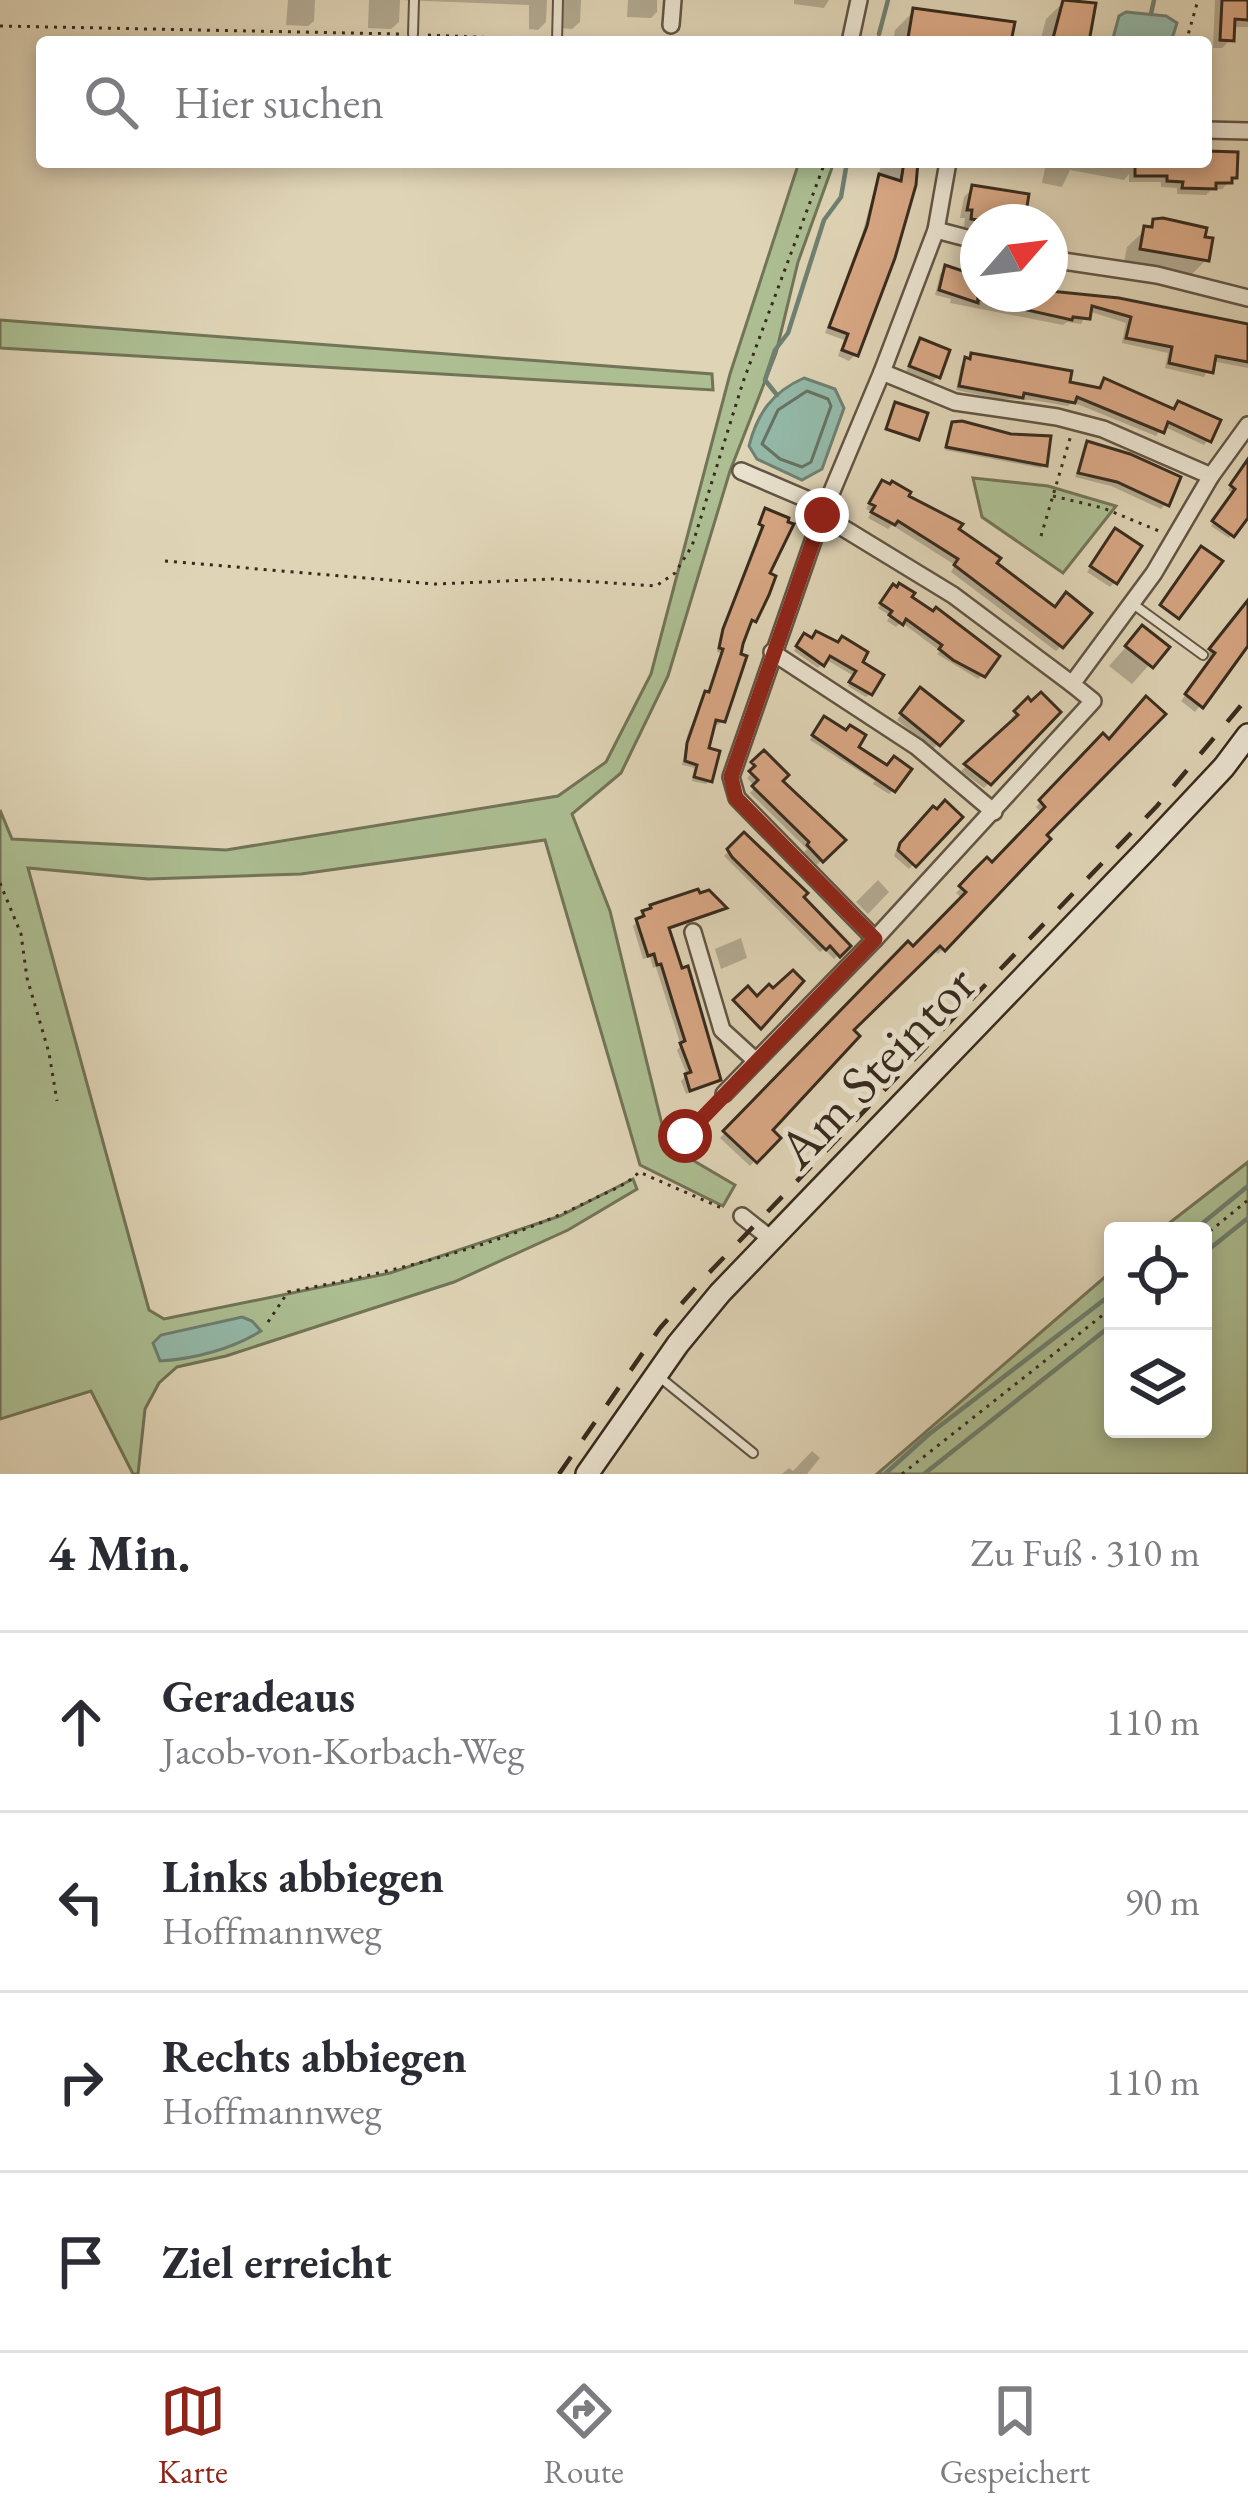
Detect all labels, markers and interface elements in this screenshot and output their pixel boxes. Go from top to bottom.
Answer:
search box [36,36,1212,168]
icon: search [78,69,144,135]
text: Hier suchen [174,73,384,131]
north arrow [960,204,1068,312]
route end [795,488,849,542]
street label: Am Steintor [761,949,990,1183]
route start [658,1109,712,1163]
map controls [1104,1222,1212,1438]
button: locate [1104,1222,1212,1330]
button: layers [1104,1330,1212,1438]
text: 4 Min. [48,1519,190,1585]
text: Zu Fuß · 310 m [970,1527,1200,1578]
text: Geradeaus [162,1667,355,1725]
icon: ahead [48,1689,114,1755]
text: 110 m [1106,1696,1200,1747]
text: Jacob-von-Korbach-Weg [162,1725,524,1776]
text: Links abbiegen [162,1847,444,1905]
icon: left [48,1869,114,1935]
text: 90 m [1124,1876,1200,1927]
text: Hoffmannweg [162,1905,382,1956]
text: Rechts abbiegen [162,2027,467,2085]
icon: right [48,2049,114,2115]
text: 110 m [1106,2056,1200,2107]
text: Hoffmannweg [162,2085,382,2136]
icon: arrive [48,2229,114,2295]
text: Ziel erreicht [162,2233,391,2291]
tab: Karte [158,2378,228,2493]
tab: Route [544,2378,624,2493]
tab: Gespeichert [940,2378,1090,2493]

